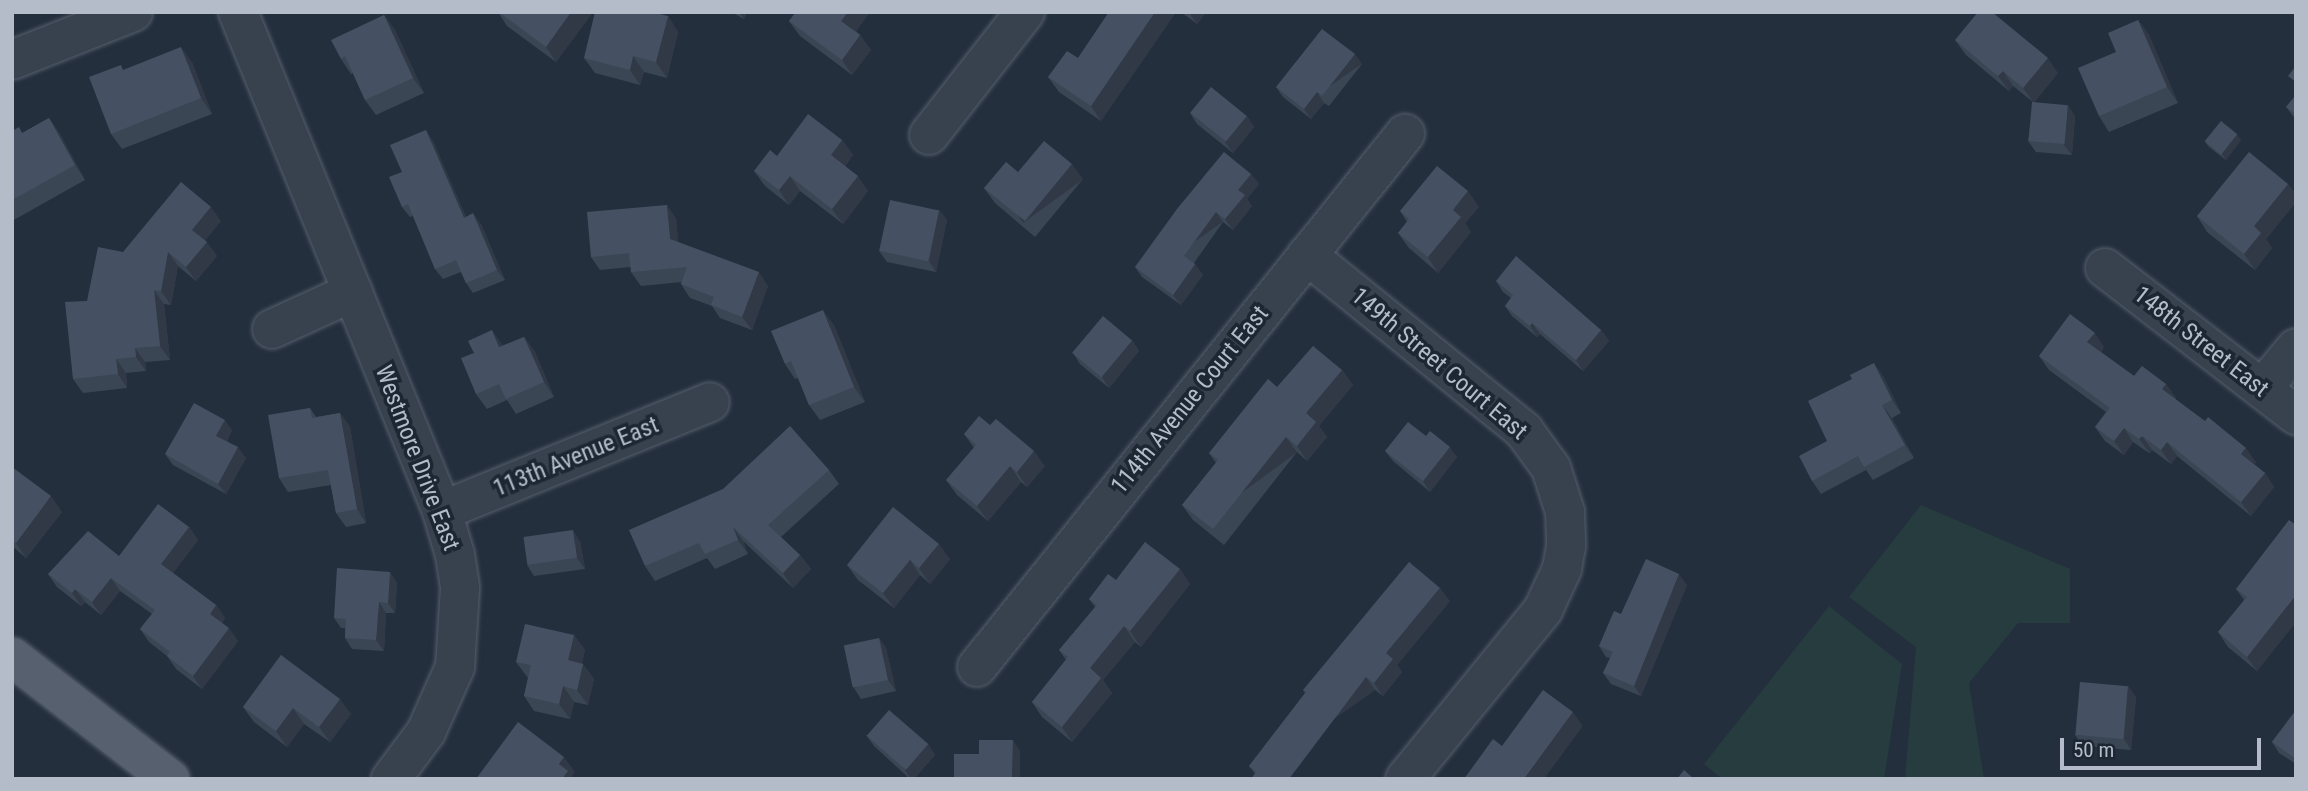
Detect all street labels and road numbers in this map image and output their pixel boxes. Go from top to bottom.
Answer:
street label: 148th Street East [2128,280,2274,404]
street label: 149th Street Court East [1345,282,1533,446]
street label: 114th Avenue Court East [1105,300,1275,500]
street label: Westmore Drive East [368,361,466,555]
street label: 113th Avenue East [489,411,663,503]

